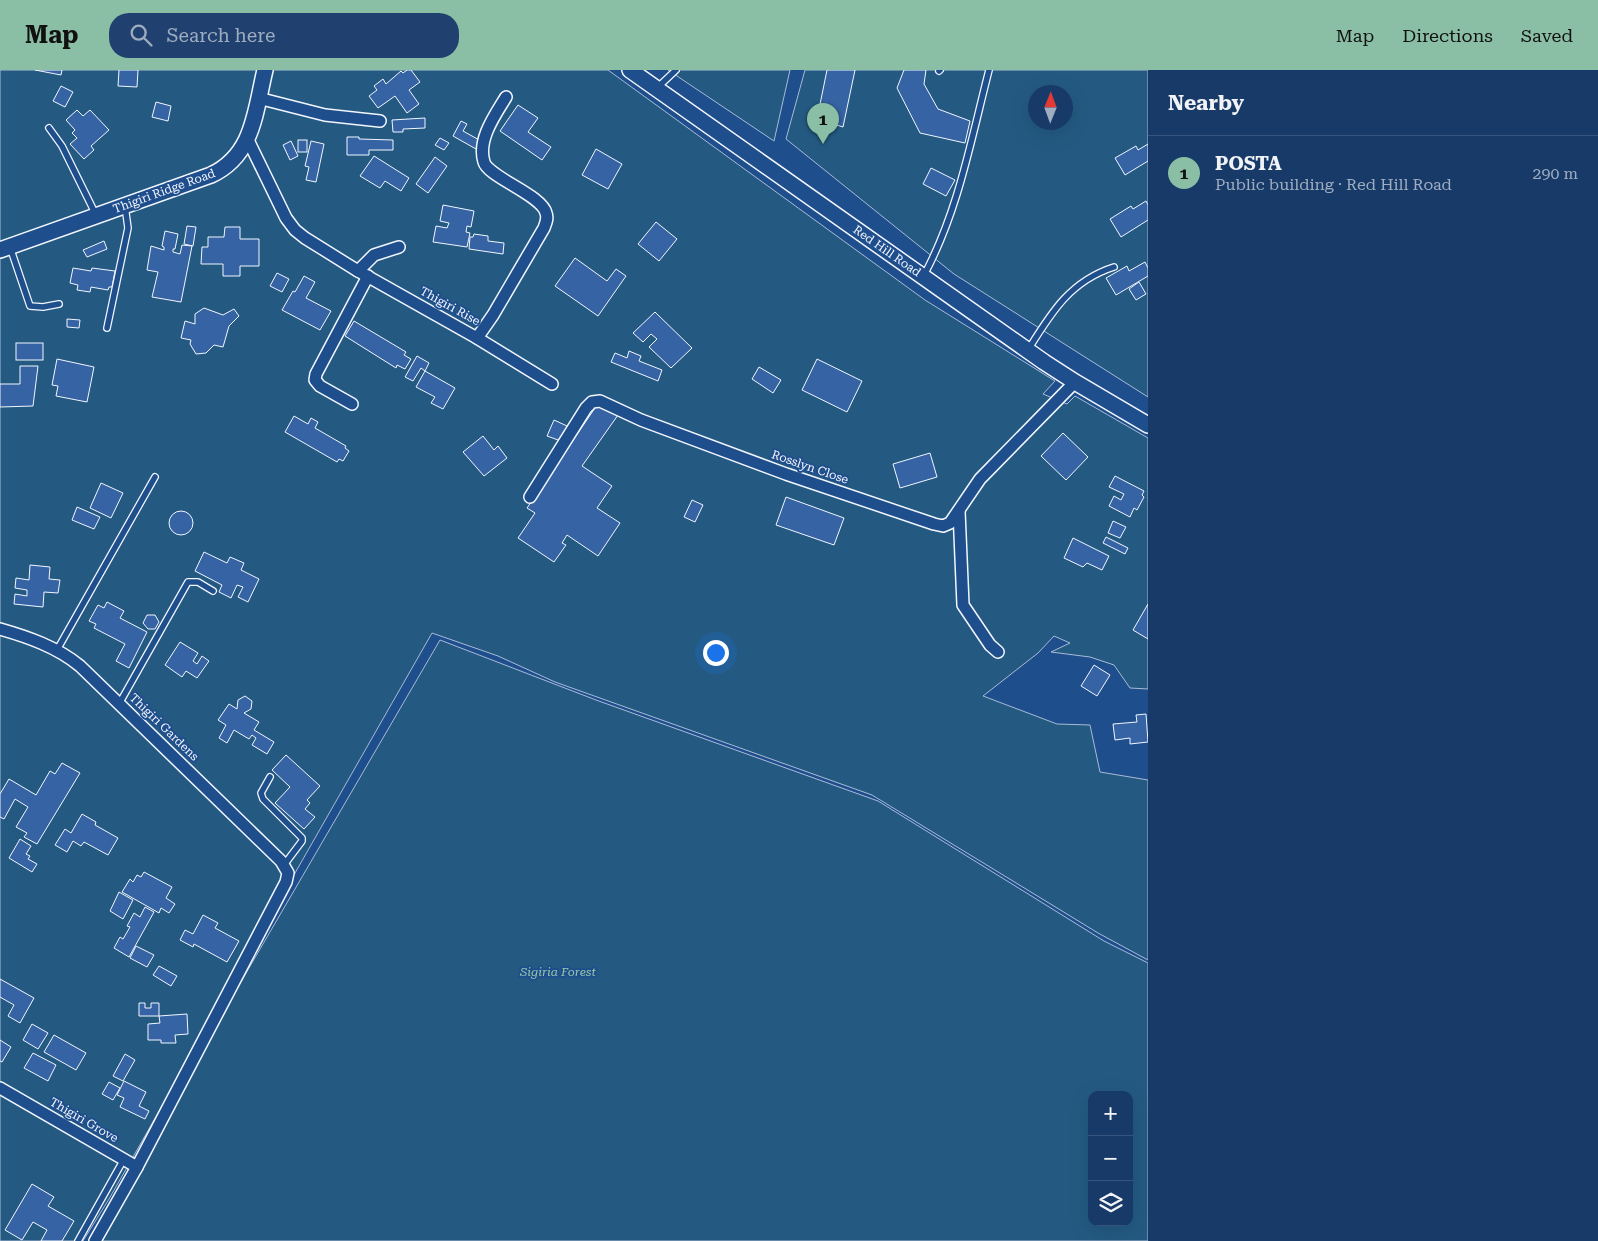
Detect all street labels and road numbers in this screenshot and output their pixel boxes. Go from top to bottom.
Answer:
street label: Thigiri Ridge Road [111,166,217,216]
street label: Red Hill Road [851,223,924,280]
street label: Thigiri Rise [418,284,483,328]
street label: Rosslyn Close [770,447,851,487]
street label: Thigiri Gardens [127,690,202,764]
street label: Thigiri Grove [47,1095,121,1145]

